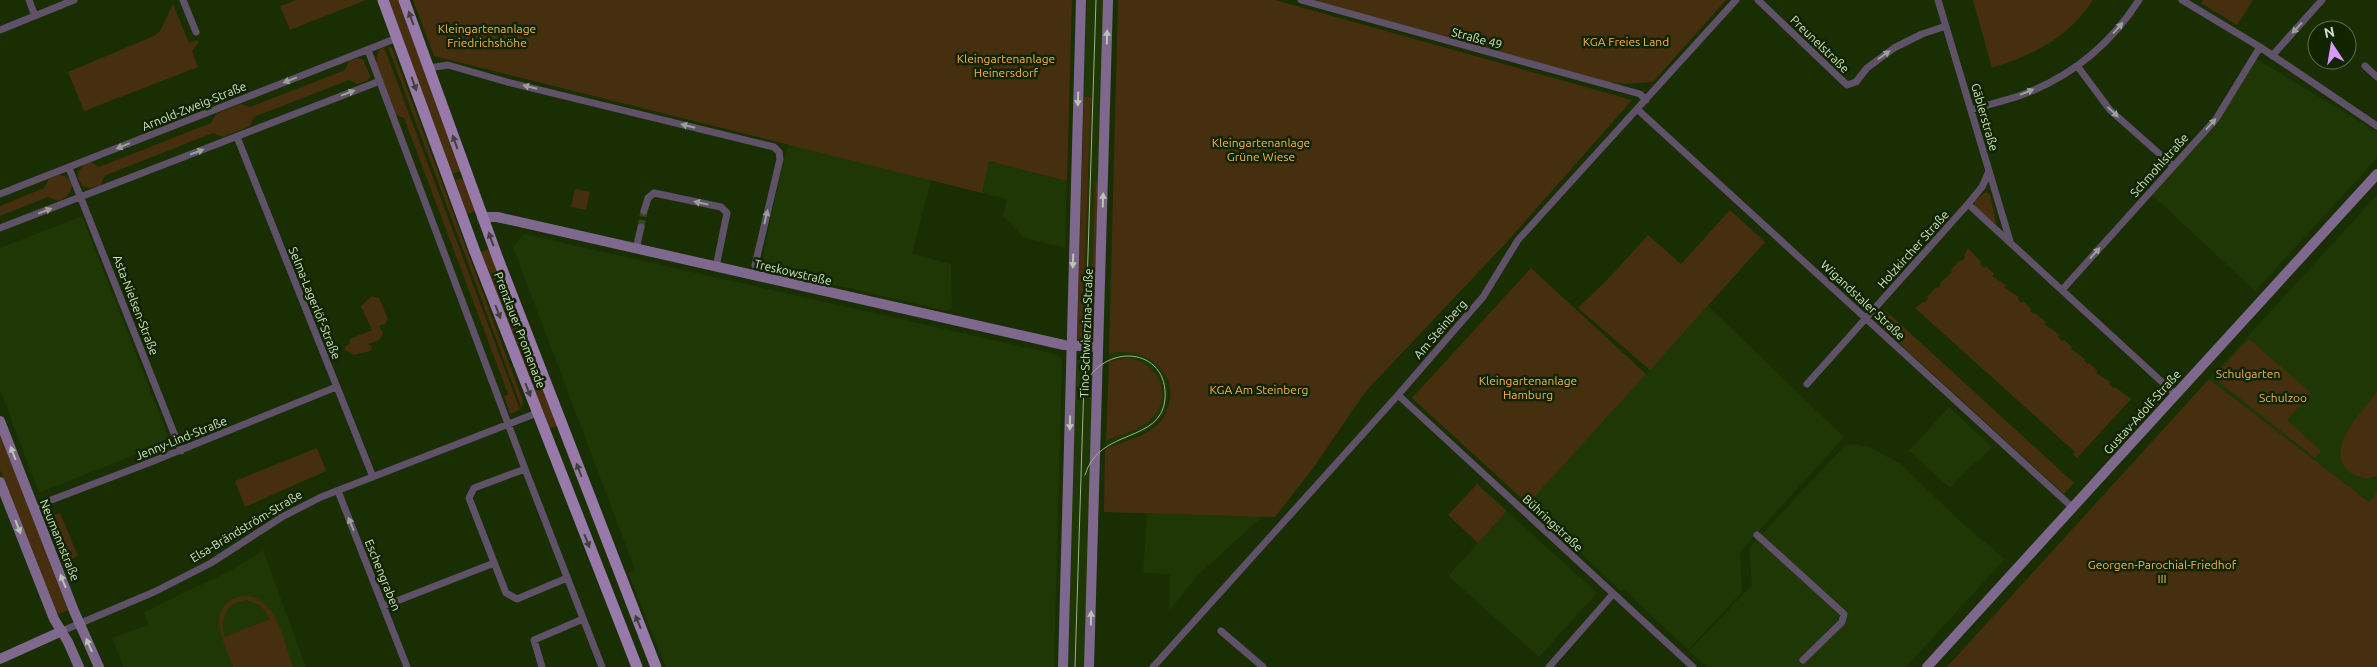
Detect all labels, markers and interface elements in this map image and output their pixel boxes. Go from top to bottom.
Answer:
one-way arrow [407,10,415,25]
street label: Preunelstraße [1788,13,1852,75]
north arrow [2307,20,2357,70]
one-way arrow [2291,21,2303,33]
park label: Kleingartenanlage Friedrichshöhe [438,22,536,49]
one-way arrow [2112,22,2123,34]
text: N [2323,23,2336,41]
street label: Straße 49 [1450,25,1504,51]
one-way arrow [1103,29,1111,45]
park label: KGA Freies Land [1583,35,1669,48]
one-way arrow [1877,50,1891,60]
park label: Kleingartenanlage Heinersdorf [957,52,1055,79]
one-way arrow [282,76,297,84]
one-way arrow [410,77,418,92]
street label: Arnold-Zweig-Straße [140,79,248,133]
street label: Gäblerstraße [1969,82,2001,152]
one-way arrow [522,83,537,91]
one-way arrow [2020,88,2034,96]
one-way arrow [341,89,356,96]
one-way arrow [1074,91,1082,107]
one-way arrow [2107,106,2119,118]
one-way arrow [2205,119,2217,131]
one-way arrow [680,122,695,130]
street label: Schmohlstraße [2127,131,2191,199]
one-way arrow [451,134,458,149]
park label: Kleingartenanlage Grüne Wiese [1212,136,1310,163]
one-way arrow [116,143,130,151]
one-way arrow [190,148,205,156]
one-way arrow [1099,191,1107,207]
one-way arrow [693,199,708,207]
one-way arrow [38,206,53,214]
street label: Holzkircher Straße [1875,208,1951,290]
one-way arrow [762,210,770,225]
one-way arrow [486,232,494,246]
street label: Selma-Lagerlöf-Straße [287,245,343,361]
one-way arrow [2089,247,2100,260]
street label: Asta-Nielsen-Straße [111,253,161,357]
one-way arrow [1069,253,1077,269]
street label: Treskowstraße [753,257,833,287]
street label: Wigandstaler Straße [1818,258,1908,342]
street label: Tino-Schwierzina-Straße [1077,268,1095,398]
street label: Prenzlauer Promenade [492,270,548,390]
street label: Am Steinberg [1411,297,1469,361]
one-way arrow [494,305,502,320]
street label: Gustav-Adolf-Straße [2101,367,2183,457]
park label: Schulgarten [2216,367,2280,380]
park label: Kleingartenanlage Hamburg [1479,374,1577,401]
one-way arrow [525,382,532,397]
park label: KGA Am Steinberg [1210,383,1308,396]
park label: Schulzoo [2259,391,2307,404]
street label: Jenny-Lind-Straße [133,414,229,462]
one-way arrow [1065,416,1073,432]
one-way arrow [9,446,16,461]
one-way arrow [575,462,583,477]
street label: Elsa-Brändström-Straße [188,488,304,564]
street label: Bühringstraße [1520,492,1586,554]
street label: Neumannstraße [38,497,82,583]
one-way arrow [347,516,355,531]
one-way arrow [14,520,22,535]
one-way arrow [583,534,591,549]
street label: Eschengraben [363,537,403,613]
park label: Georgen-Parochial-Friedhof III [2088,558,2237,585]
one-way arrow [58,574,66,589]
one-way arrow [1087,610,1095,626]
one-way arrow [634,614,642,629]
one-way arrow [85,638,93,652]

